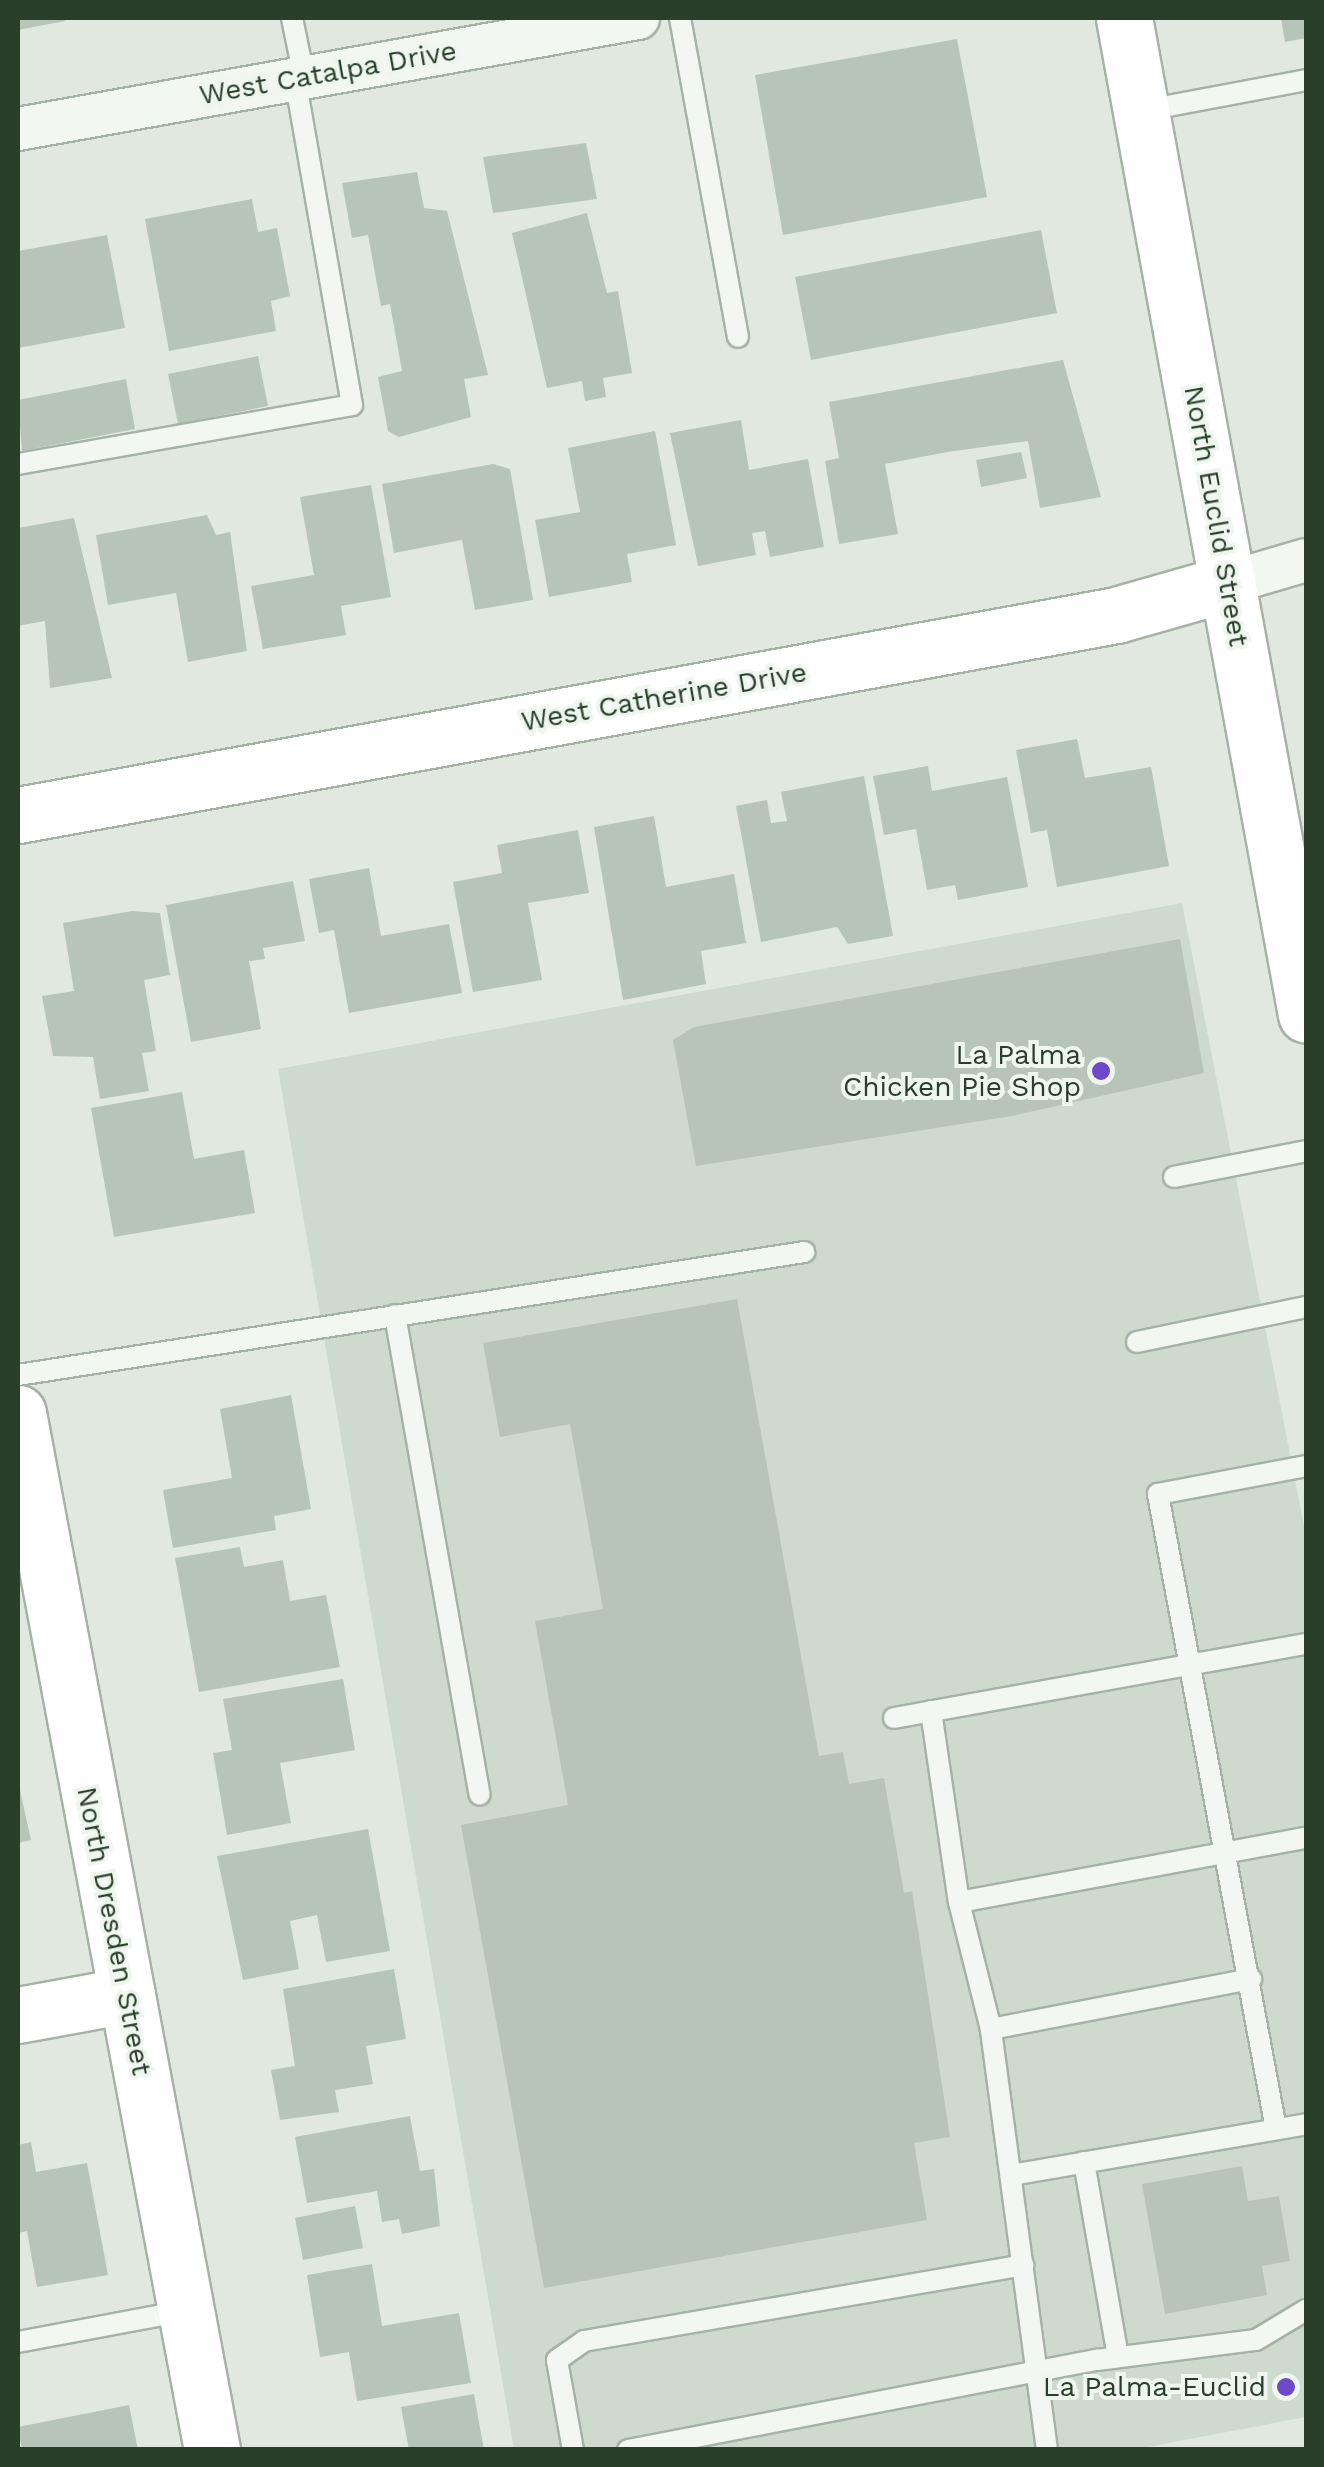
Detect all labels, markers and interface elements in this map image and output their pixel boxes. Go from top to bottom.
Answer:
street label: West Catalpa Drive [196,34,460,112]
street label: North Euclid Street [1177,383,1255,649]
street label: West Catherine Drive [519,655,809,739]
place label: La Palma Chicken Pie Shop [843,1038,1081,1104]
marker: La Palma Chicken Pie Shop [1090,1060,1112,1082]
street label: North Dresden Street [70,1784,158,2078]
place label: La Palma-Euclid [1042,2370,1266,2404]
marker: La Palma-Euclid [1275,2376,1297,2398]

